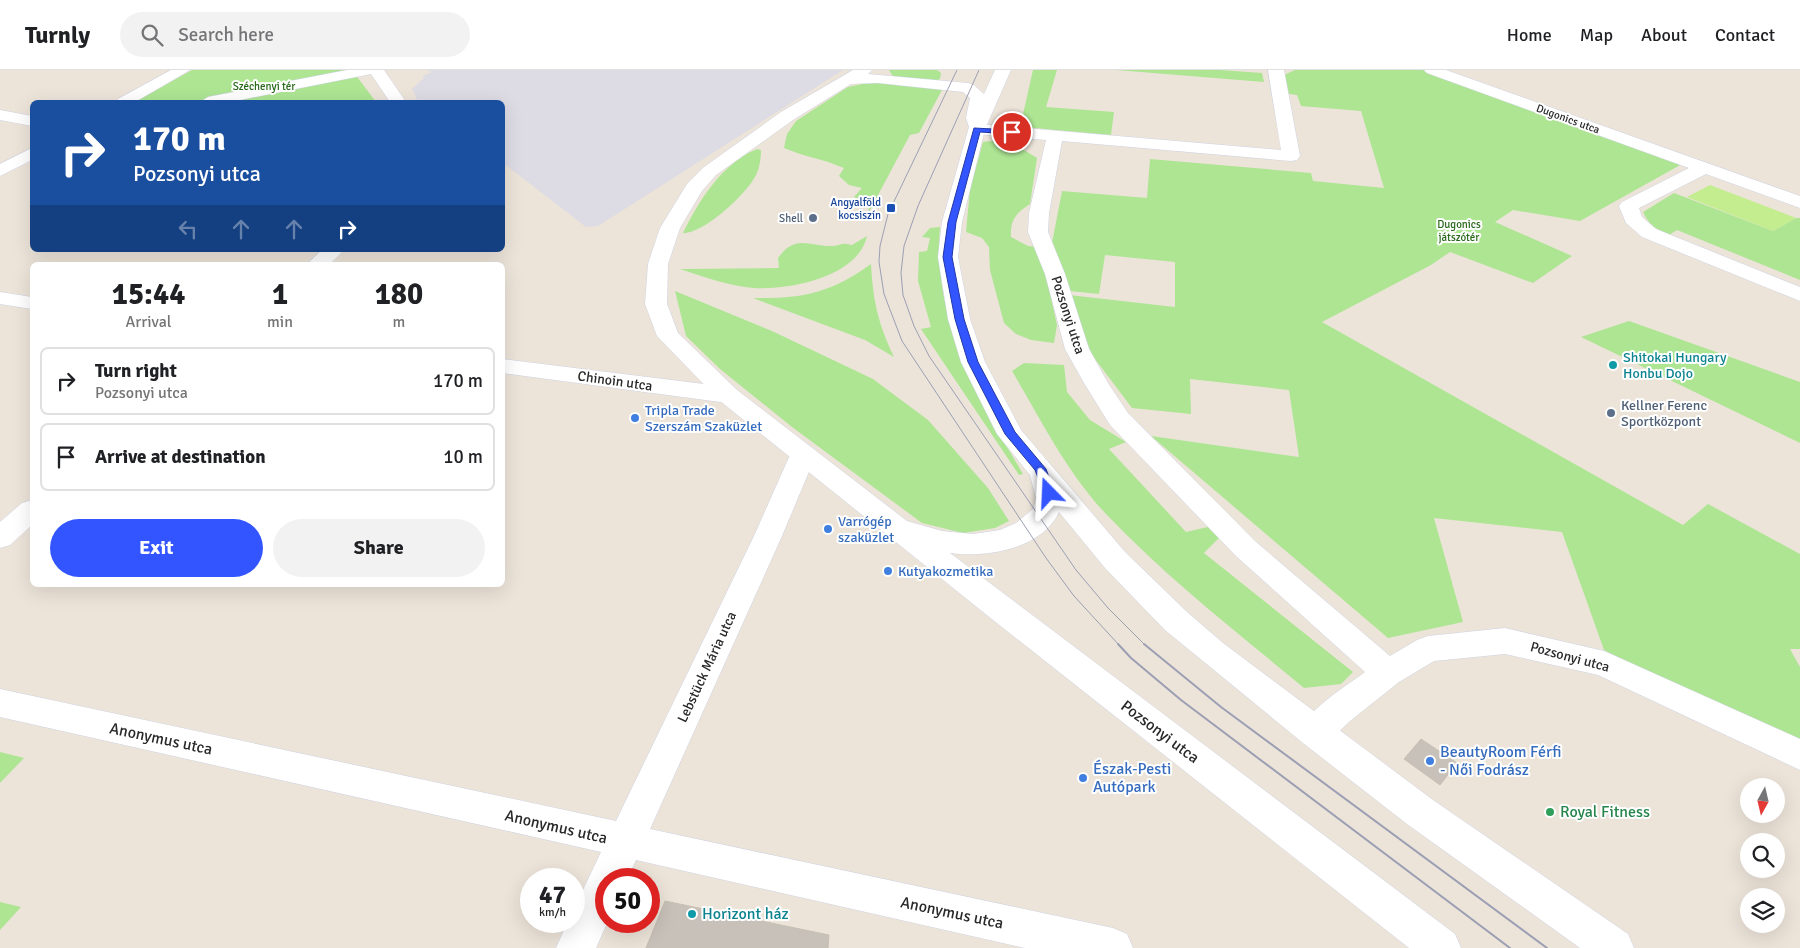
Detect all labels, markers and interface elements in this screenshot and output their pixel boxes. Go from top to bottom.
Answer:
search box [120,12,470,57]
text: Turnly [25,20,90,50]
icon: search [138,21,166,49]
text: Search here [178,23,274,47]
text: Home [1507,24,1552,46]
text: Map [1580,24,1613,46]
text: About [1641,24,1687,46]
text: Contact [1715,24,1775,46]
park label: Széchenyi tér [233,80,295,93]
street label: Dugonics utca [1534,102,1602,137]
pin [991,111,1033,153]
text: 170 m [133,117,226,160]
icon: arrive [998,118,1026,146]
icon: right [50,120,115,185]
text: Pozsonyi utca [133,160,261,187]
place label: Angyalföld kocsiszín [830,196,881,222]
marker: Angyalföld kocsiszín [885,202,897,214]
place label: Shell [779,212,803,225]
marker: Shell [807,212,819,224]
icon: left [174,215,202,243]
icon: ahead [227,215,255,243]
icon: ahead [280,215,308,243]
icon: right [333,215,361,243]
park label: Dugonics játszótér [1437,218,1481,244]
street label: Pozsonyi utca [1047,274,1089,356]
text: 15:44 [112,276,185,313]
text: 1 [272,276,288,313]
text: 180 [375,276,423,313]
text: Arrival [125,312,172,332]
text: min [267,312,293,332]
text: m [393,312,405,332]
place label: Shitokai Hungary Honbu Dojo [1623,349,1727,382]
text: Turn right [95,359,177,383]
marker: Shitokai Hungary Honbu Dojo [1607,359,1619,371]
icon: right [52,367,80,395]
street label: Chinoin utca [576,367,654,395]
text: 170 m [433,369,483,393]
text: Pozsonyi utca [95,383,188,403]
place label: Kellner Ferenc Sportközpont [1621,397,1708,430]
place label: Tripla Trade Szerszám Szaküzlet [645,402,762,435]
marker: Kellner Ferenc Sportközpont [1605,407,1617,419]
marker: Tripla Trade Szerszám Szaküzlet [629,412,641,424]
icon: arrive [52,443,80,471]
text: Arrive at destination [95,445,266,469]
text: 10 m [443,445,483,469]
position arrow [1022,466,1074,518]
place label: Varrógép szaküzlet [838,513,894,546]
button: Exit [50,519,263,577]
button: Share [273,519,485,577]
marker: Varrógép szaküzlet [822,523,834,535]
place label: Kutyakozmetika [898,563,993,580]
marker: Kutyakozmetika [882,565,894,577]
street label: Lebstück Mária utca [674,609,740,725]
street label: Pozsonyi utca [1529,638,1611,676]
street label: Pozsonyi utca [1117,696,1203,768]
street label: Anonymus utca [108,718,214,760]
place label: BeautyRoom Férfi - Női Fodrász [1440,742,1562,780]
marker: BeautyRoom Férfi - Női Fodrász [1424,755,1436,767]
place label: Észak-Pesti Autópark [1093,759,1171,797]
marker: Észak-Pesti Autópark [1077,772,1089,784]
north arrow [1740,778,1785,822]
map controls [1740,778,1785,933]
place label: Royal Fitness [1560,802,1650,822]
street label: Anonymus utca [503,805,609,849]
marker: Royal Fitness [1544,806,1556,818]
button: search [1740,833,1785,878]
speed limit sign: 50 [595,868,660,933]
text: 47 [539,879,566,910]
button: layers [1740,888,1785,933]
street label: Anonymus utca [899,892,1005,934]
place label: Horizont ház [702,904,789,924]
text: km/h [539,905,566,920]
marker: Horizont ház [686,908,698,920]

